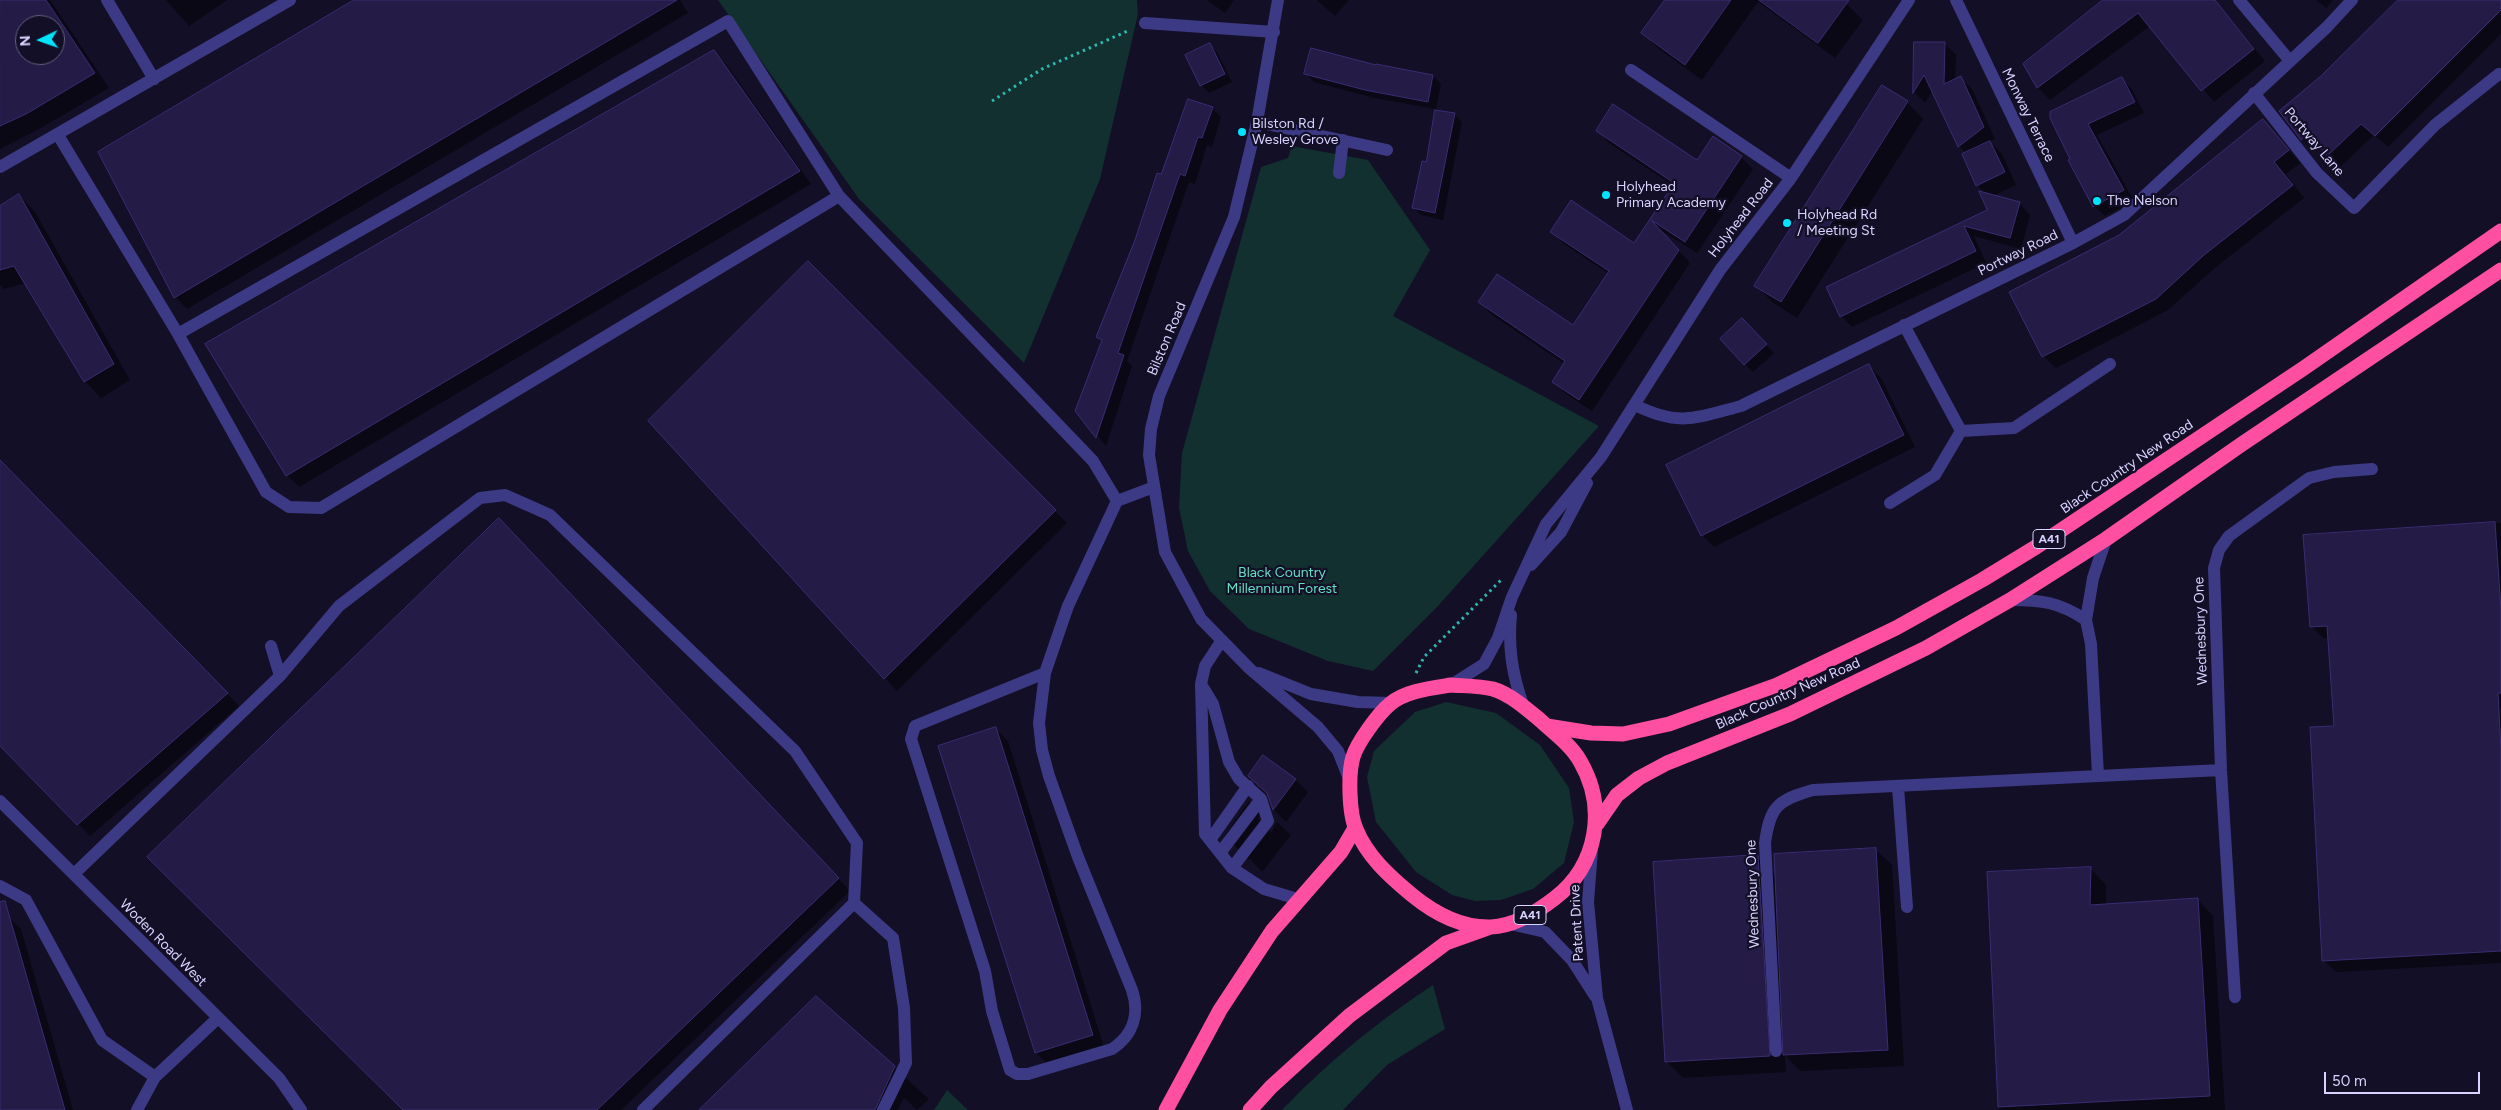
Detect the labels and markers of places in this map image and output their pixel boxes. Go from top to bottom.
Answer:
place label: Bilston Rd / Wesley Grove [1252,116,1338,148]
marker: Bilston Rd / Wesley Grove [1236,126,1248,138]
place label: Holyhead Primary Academy [1616,179,1726,212]
marker: Holyhead Primary Academy [1600,189,1612,201]
place label: The Nelson [2107,193,2178,209]
marker: The Nelson [2091,195,2103,207]
place label: Holyhead Rd / Meeting St [1797,207,1877,240]
marker: Holyhead Rd / Meeting St [1781,217,1793,229]

